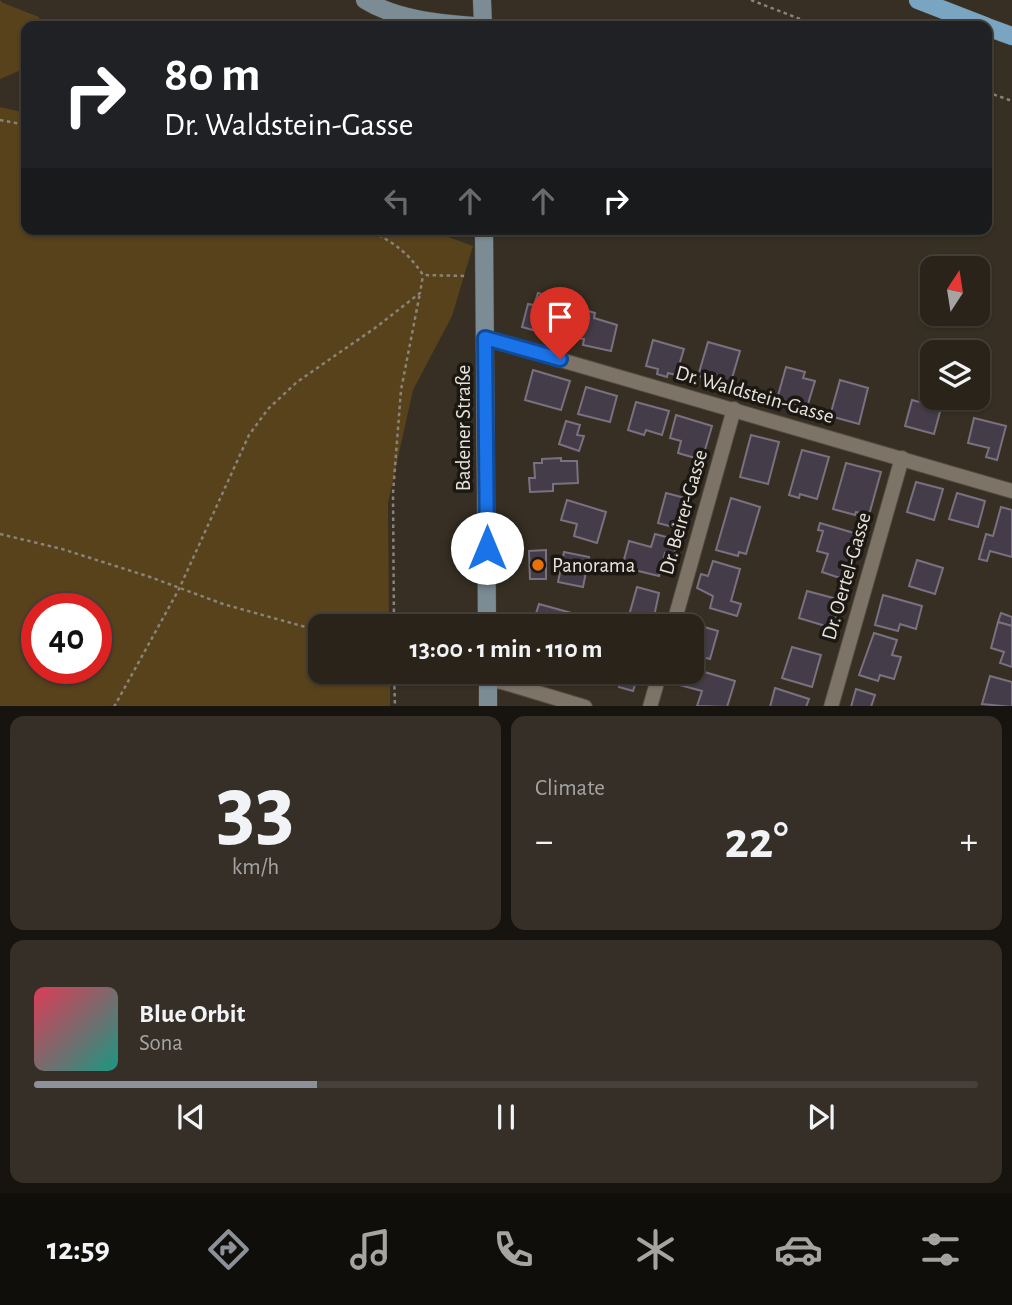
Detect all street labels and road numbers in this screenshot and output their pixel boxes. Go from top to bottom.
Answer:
street label: Dr. Waldstein-Gasse [673,362,836,427]
street label: Badener Straße [453,365,474,491]
street label: Dr. Beirer-Gasse [656,447,711,577]
street label: Dr. Oertel-Gasse [818,510,875,642]

